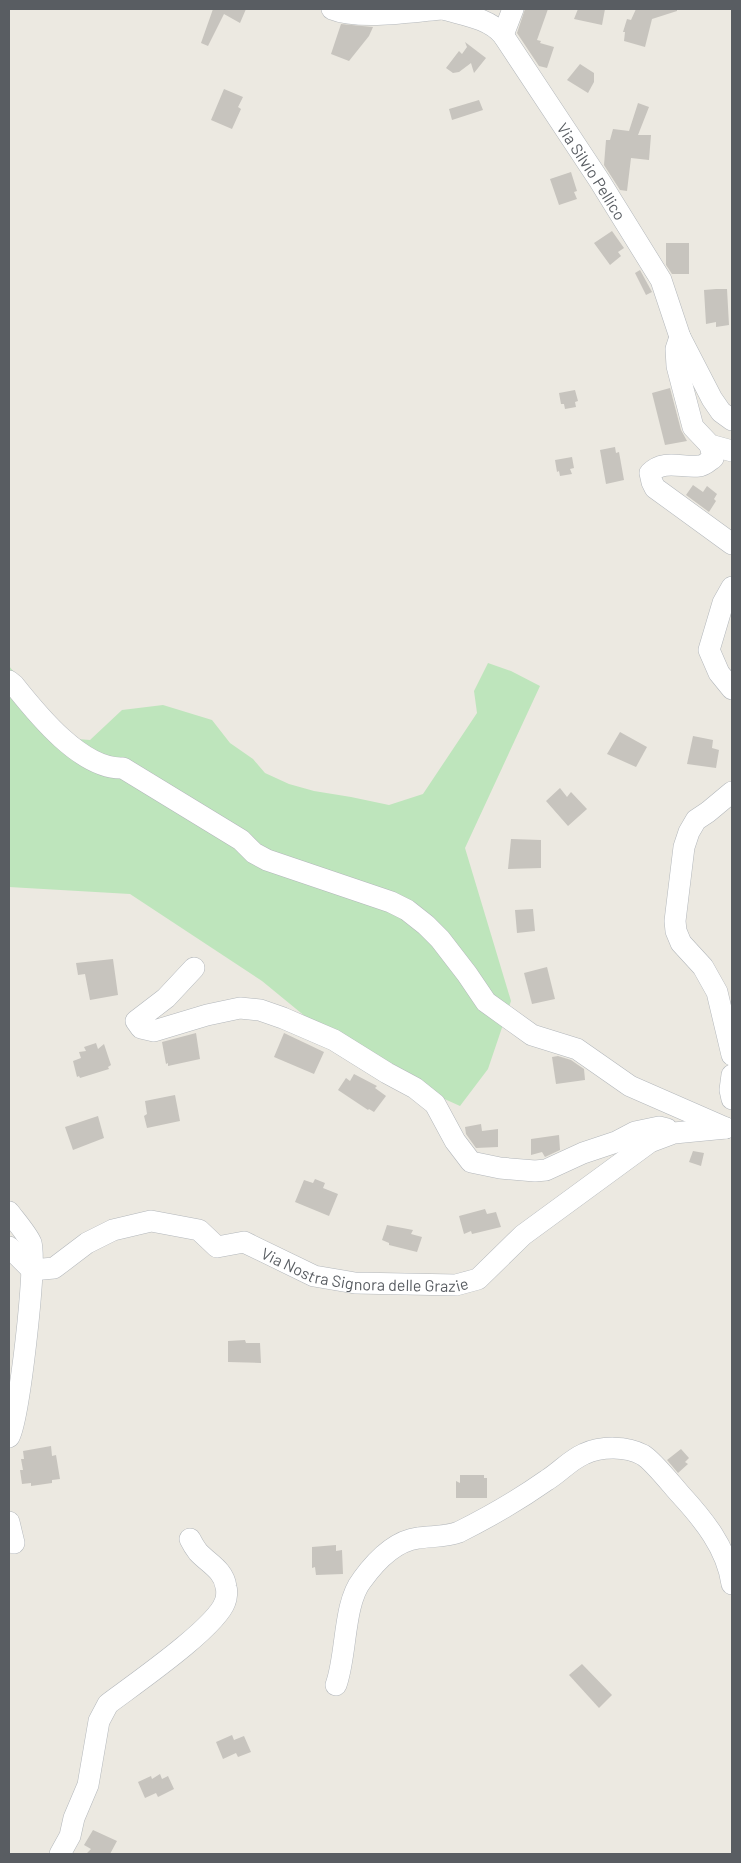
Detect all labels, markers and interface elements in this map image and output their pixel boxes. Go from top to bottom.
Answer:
street label: Via Silvio Pellico [554,119,631,223]
street label: Via Nostra Signora delle Grazie [259,1243,470,1294]

